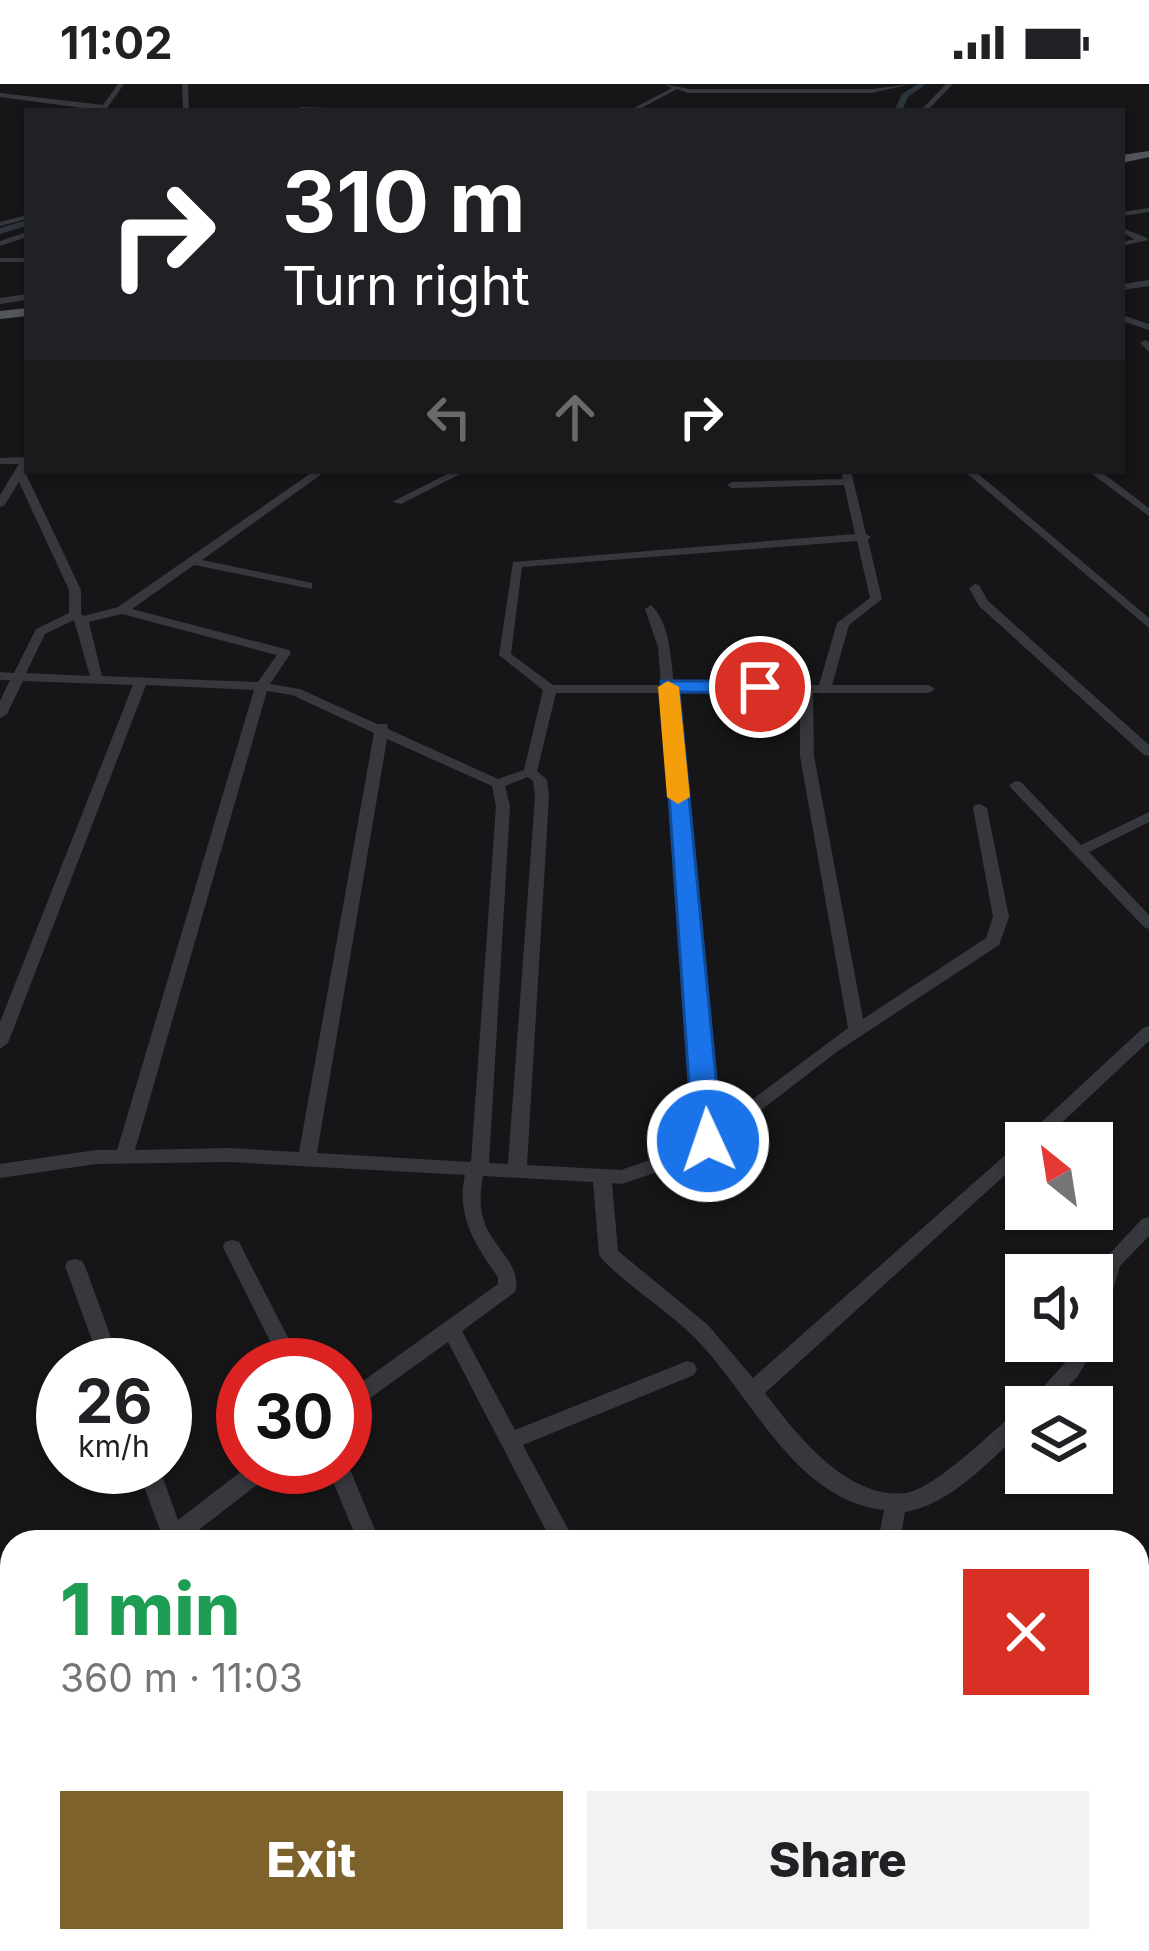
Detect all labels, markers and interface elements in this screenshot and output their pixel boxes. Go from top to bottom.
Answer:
text: 11:02 [60,15,173,70]
text: 310 m [282,151,526,252]
icon: right [84,156,240,312]
text: Turn right [282,253,530,318]
icon: left [416,384,482,450]
icon: ahead [542,384,608,450]
icon: right [668,384,734,450]
pin [709,636,811,738]
icon: arrive [727,654,793,720]
position arrow [645,1078,771,1204]
north arrow [1005,1122,1113,1230]
map controls [1005,1122,1113,1494]
button: sound [1005,1254,1113,1362]
speed limit sign: 30 [216,1338,372,1494]
text: 26 [76,1365,152,1437]
button: layers [1005,1386,1113,1494]
text: km/h [78,1428,150,1464]
text: 1 min [60,1565,240,1652]
button: close [963,1569,1089,1695]
text: 360 m · 11:03 [60,1654,303,1701]
button: Exit [60,1791,563,1929]
button: Share [587,1791,1089,1929]

